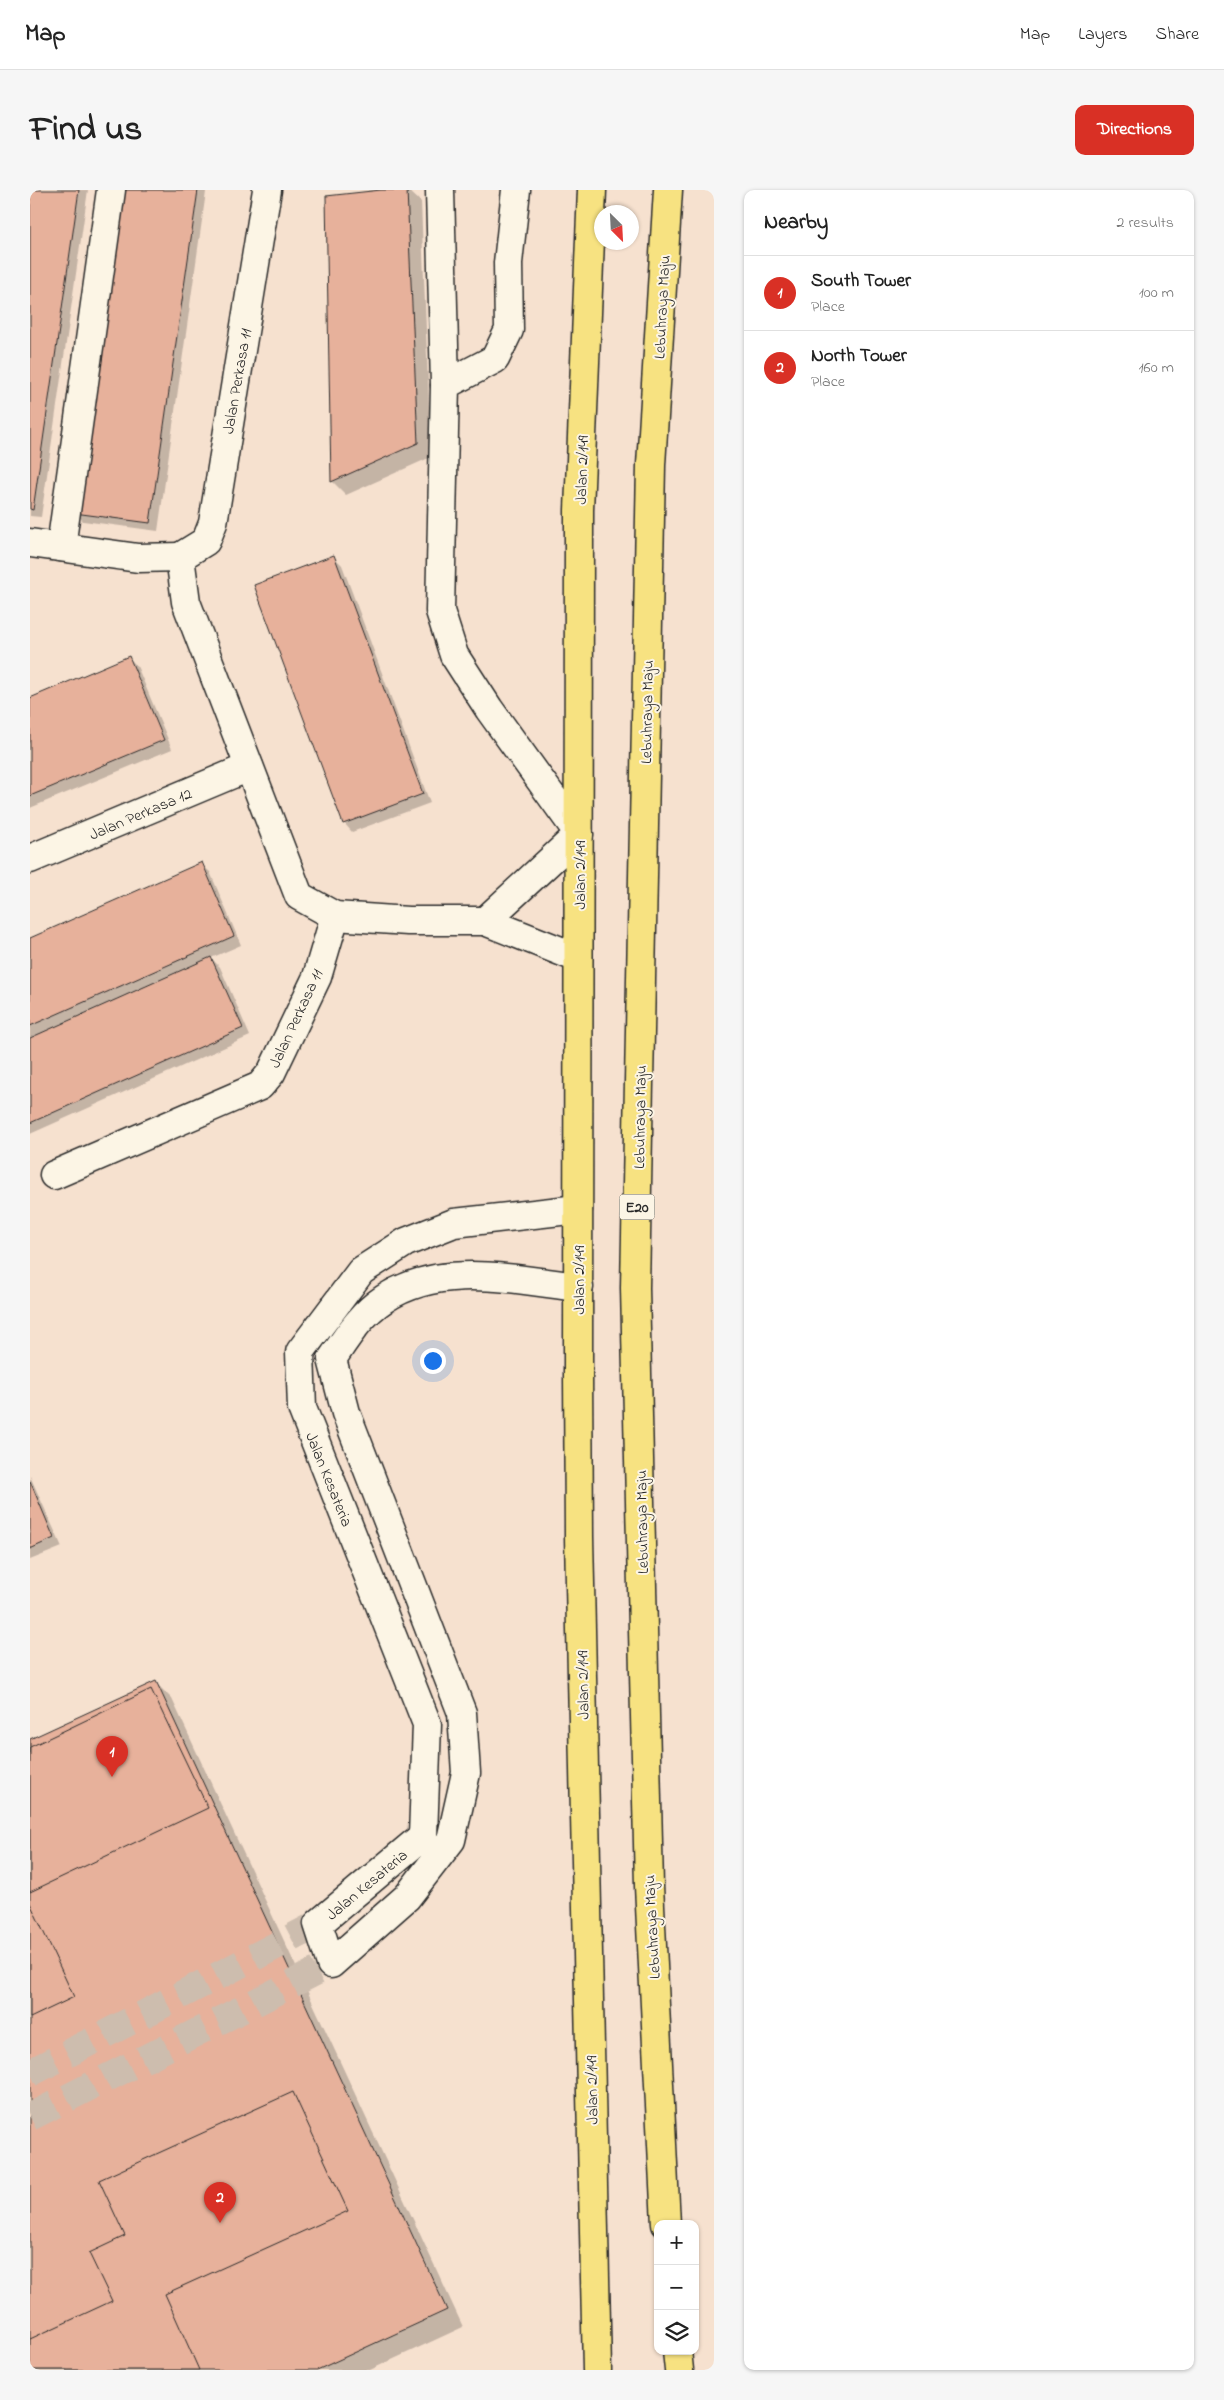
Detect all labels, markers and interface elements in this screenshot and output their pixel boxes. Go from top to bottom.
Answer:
text: Map [25,17,66,52]
text: Map [1020,22,1050,48]
text: Layers [1078,22,1128,48]
text: Share [1156,22,1199,48]
text: Find us [30,105,142,156]
button: Directions [1075,105,1194,155]
north arrow [594,205,639,250]
text: Nearby [764,208,828,238]
text: 2 results [1116,211,1174,235]
street label: Lebuhraya Maju [648,255,678,360]
text: South Tower [811,268,911,295]
text: 1 [777,281,783,305]
text: 100 m [1139,281,1174,305]
text: Place [811,295,845,319]
street label: Jalan Perkasa 11 [217,327,259,436]
text: North Tower [811,343,907,370]
text: 2 [776,356,784,380]
text: 160 m [1139,356,1174,380]
text: Place [811,370,845,394]
street label: Jalan 2/149 [570,435,596,505]
street label: Lebuhraya Maju [635,660,661,764]
street label: Jalan Perkasa 12 [86,782,196,847]
street label: Jalan 2/149 [569,840,593,910]
street label: Jalan Perkasa 11 [263,965,330,1072]
street label: Lebuhraya Maju [628,1065,654,1169]
road number: E20 [620,1194,654,1220]
street label: Jalan 2/149 [568,1245,592,1315]
your location [420,1348,446,1374]
street label: Jalan Kesateria [298,1429,358,1531]
street label: Lebuhraya Maju [630,1470,656,1574]
street label: Jalan 2/149 [571,1650,597,1720]
pin: 1 [96,1736,128,1777]
street label: Jalan Kesateria [321,1844,413,1927]
street label: Lebuhraya Maju [638,1874,668,1979]
street label: Jalan 2/149 [580,2055,606,2125]
pin: 2 [204,2182,236,2223]
map controls [654,2220,699,2355]
button: + [654,2220,699,2265]
button: − [654,2265,699,2310]
button: layers [654,2310,699,2355]

